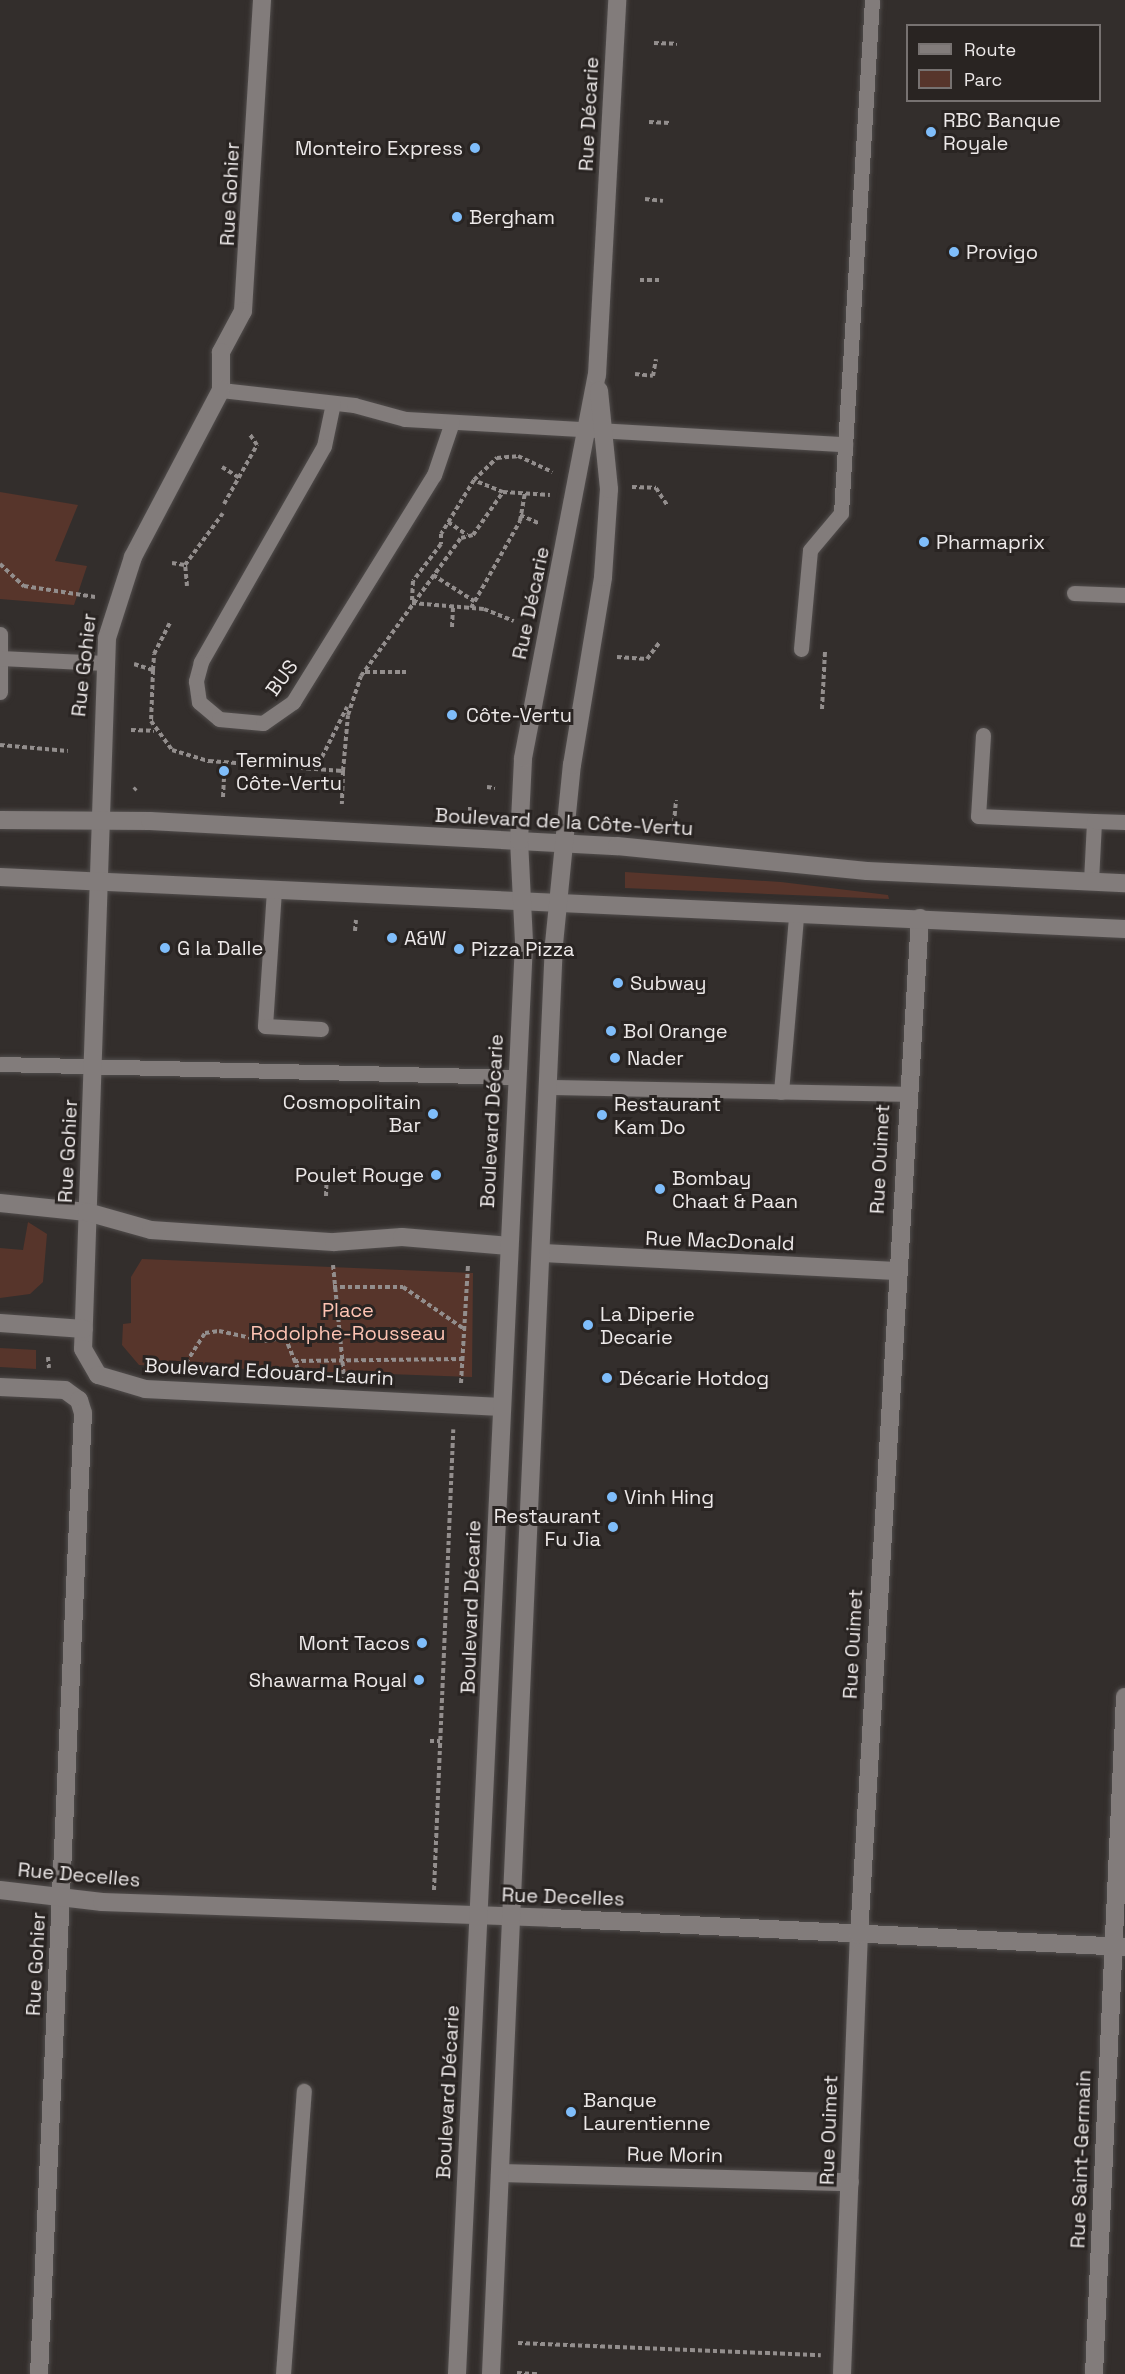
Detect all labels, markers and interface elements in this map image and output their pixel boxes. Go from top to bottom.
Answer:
legend [906,24,1101,102]
text: Route [964,38,1016,61]
street label: Rue Décarie [574,56,604,172]
text: Parc [964,68,1002,91]
place label: RBC Banque Royale [943,108,1061,155]
marker: RBC Banque Royale [924,125,938,139]
place label: Monteiro Express [295,136,463,160]
street label: Rue Gohier [215,141,245,247]
marker: Monteiro Express [468,141,482,155]
place label: Bergham [469,205,555,229]
marker: Bergham [450,210,464,224]
place label: Provigo [966,240,1038,264]
marker: Provigo [947,245,961,259]
place label: Pharmaprix [936,530,1045,554]
marker: Pharmaprix [917,535,931,549]
street label: Rue Décarie [507,544,555,662]
street label: Rue Gohier [67,612,101,718]
street label: BUS [261,655,303,701]
place label: Côte-Vertu [466,703,572,727]
marker: Côte-Vertu [443,706,461,724]
place label: Terminus Côte-Vertu [236,748,342,795]
marker: Terminus Côte-Vertu [217,764,231,778]
street label: Boulevard de la Côte-Vertu [434,803,694,841]
place label: A&W [404,926,446,950]
marker: A&W [385,931,399,945]
place label: G la Dalle [177,936,263,960]
place label: Pizza Pizza [471,937,575,961]
marker: G la Dalle [158,941,172,955]
marker: Pizza Pizza [452,942,466,956]
place label: Subway [630,971,707,995]
marker: Subway [611,976,625,990]
place label: Bol Orange [623,1019,728,1043]
marker: Bol Orange [604,1024,618,1038]
street label: Boulevard Décarie [475,1033,509,1209]
place label: Nader [627,1046,684,1070]
marker: Nader [608,1051,622,1065]
place label: Cosmopolitain Bar [283,1090,421,1137]
place label: Restaurant Kam Do [614,1092,721,1139]
street label: Rue Gohier [53,1098,83,1204]
street label: Rue Ouimet [865,1103,895,1215]
marker: Cosmopolitain Bar [426,1107,440,1121]
marker: Restaurant Kam Do [595,1108,609,1122]
place label: Poulet Rouge [295,1163,424,1187]
place label: Bombay Chaat & Paan [672,1166,798,1213]
marker: Poulet Rouge [429,1168,443,1182]
marker: Bombay Chaat & Paan [653,1182,667,1196]
street label: Rue MacDonald [645,1226,795,1256]
park label: Place Rodolphe-Rousseau [251,1298,445,1345]
place label: La Diperie Decarie [600,1302,695,1349]
marker: La Diperie Decarie [581,1318,595,1332]
street label: Boulevard Edouard-Laurin [144,1353,394,1391]
place label: Décarie Hotdog [619,1366,769,1390]
marker: Décarie Hotdog [600,1371,614,1385]
place label: Vinh Hing [624,1485,714,1509]
marker: Vinh Hing [605,1490,619,1504]
place label: Restaurant Fu Jia [494,1504,601,1551]
street label: Boulevard Décarie [456,1520,486,1694]
marker: Restaurant Fu Jia [606,1520,620,1534]
street label: Rue Ouimet [838,1588,868,1700]
place label: Mont Tacos [298,1631,410,1655]
marker: Mont Tacos [415,1636,429,1650]
place label: Shawarma Royal [249,1668,407,1692]
marker: Shawarma Royal [412,1673,426,1687]
street label: Rue Decelles [17,1858,141,1892]
street label: Rue Decelles [501,1883,625,1911]
street label: Rue Gohier [21,1911,51,2017]
street label: Boulevard Décarie [431,2004,465,2180]
street label: Rue Saint-Germain [1066,2069,1096,2249]
street label: Rue Ouimet [815,2075,843,2185]
place label: Banque Laurentienne [583,2088,711,2135]
marker: Banque Laurentienne [564,2105,578,2119]
street label: Rue Morin [627,2142,723,2168]

